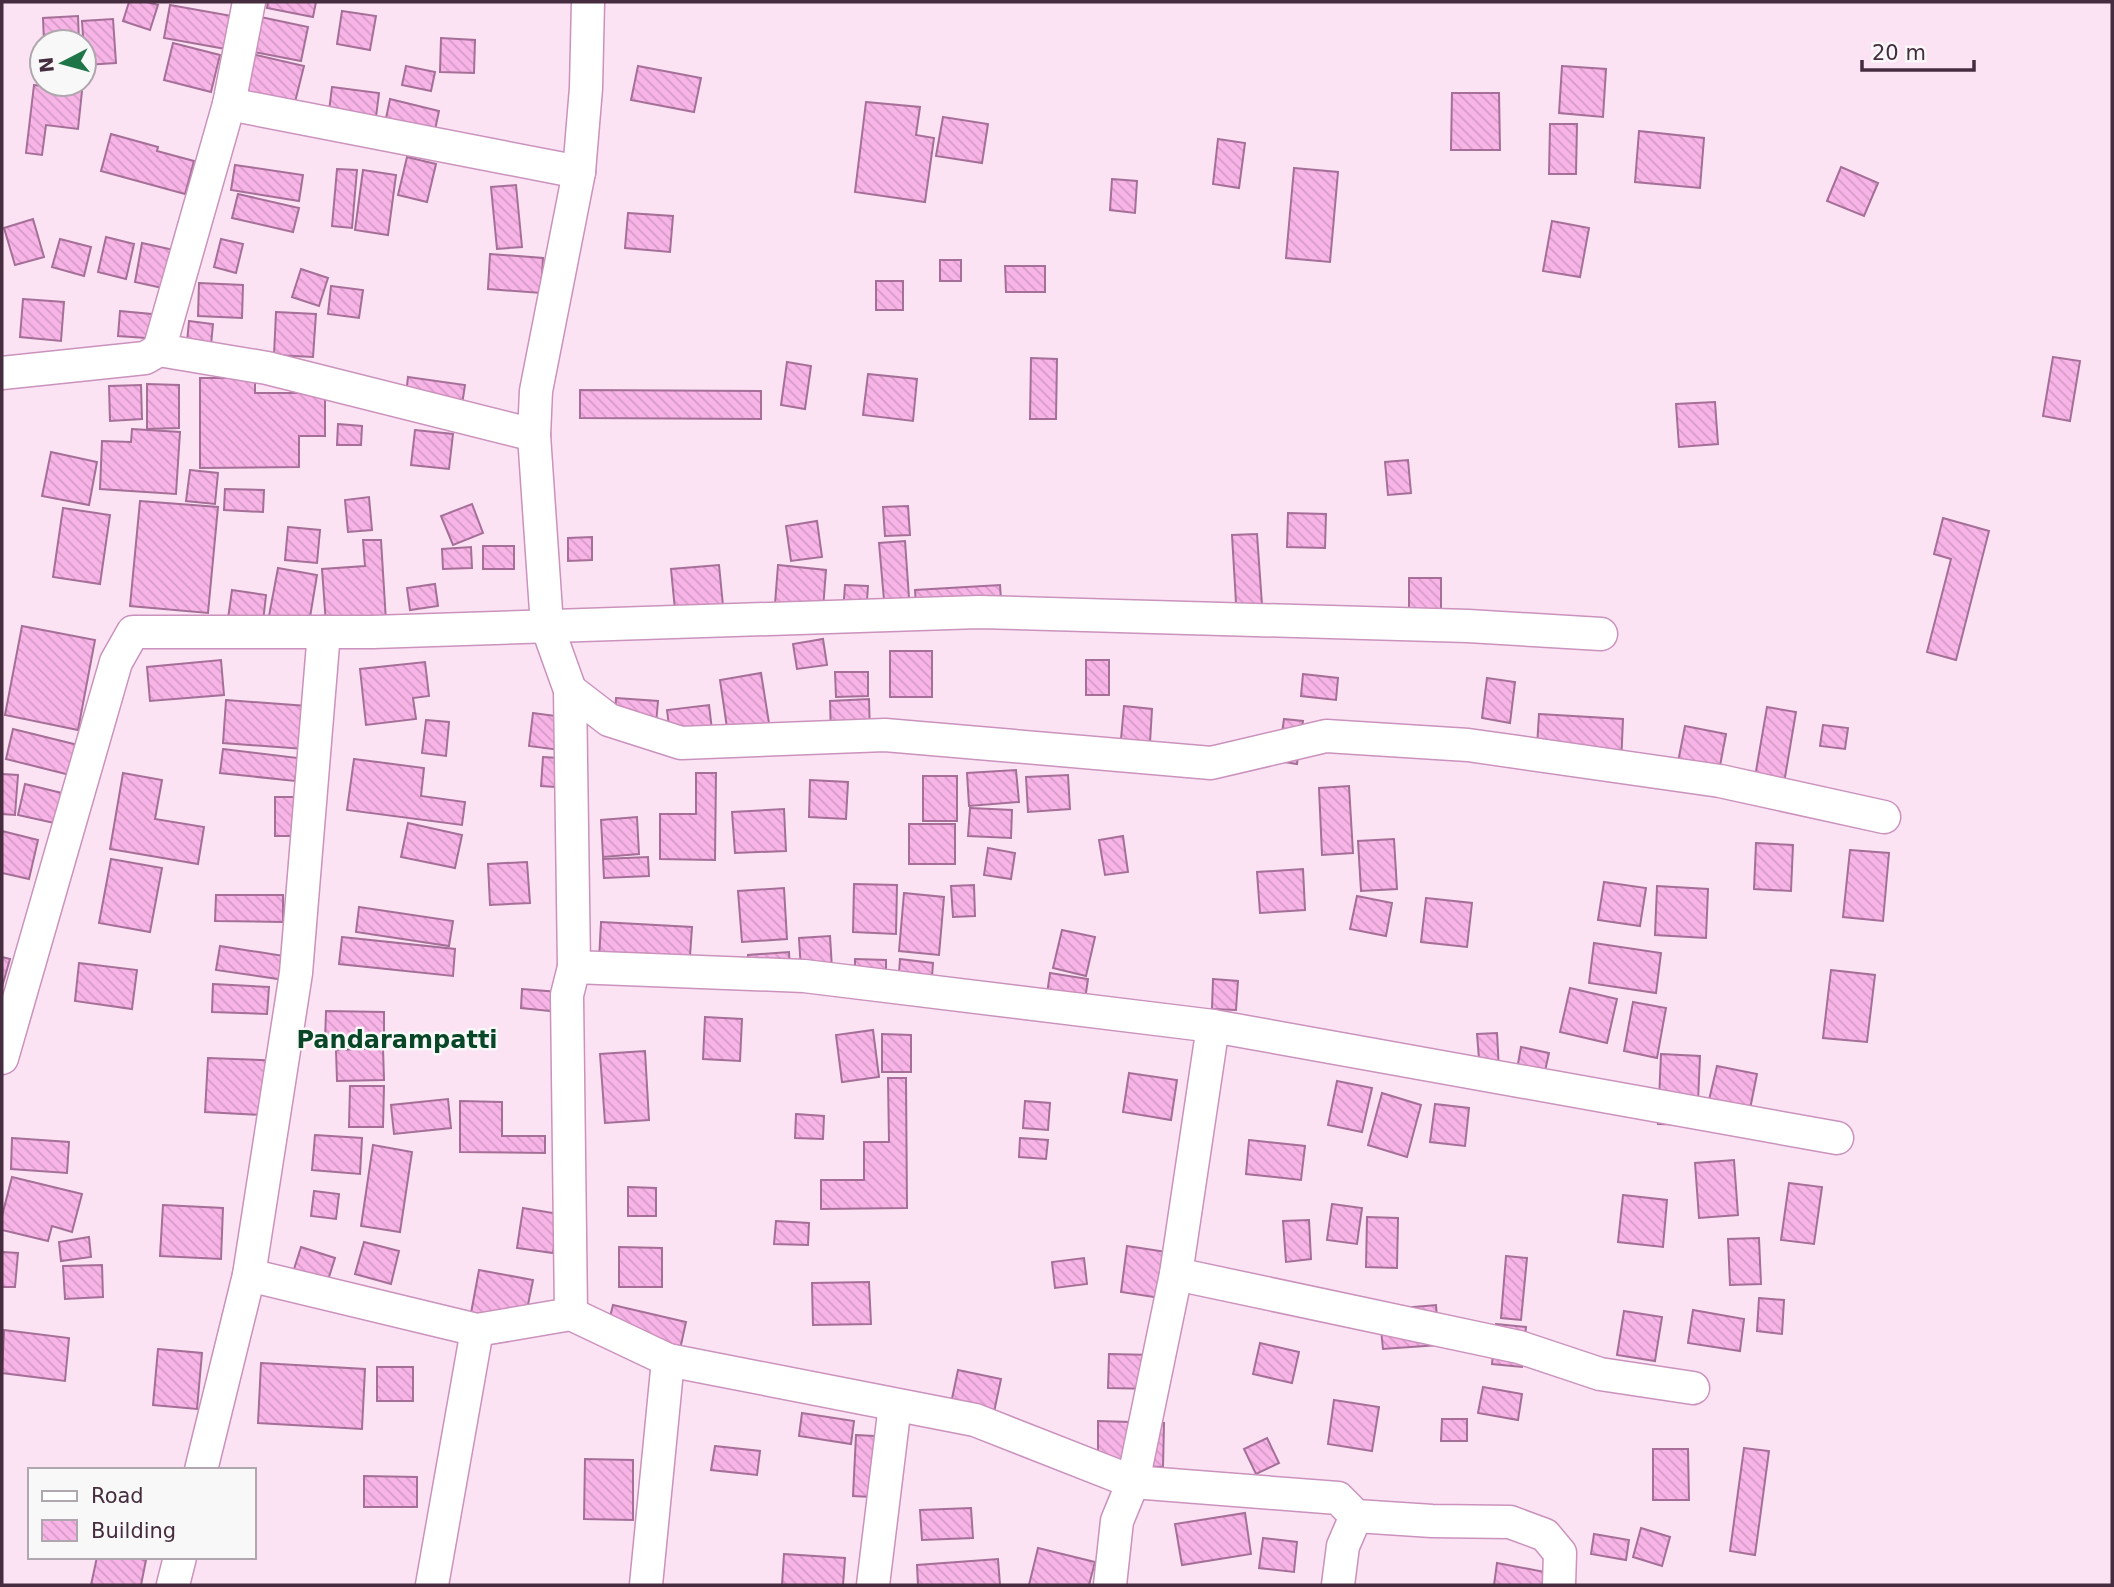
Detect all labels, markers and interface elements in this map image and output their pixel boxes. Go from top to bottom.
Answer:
north arrow [28,28,98,98]
scale bar [1862,28,1974,72]
text: 20 m [1872,41,1926,65]
text: N [34,56,58,74]
district label: Pandarampatti [296,1026,498,1054]
legend [28,1468,256,1559]
text: Road [91,1484,144,1508]
text: Building [91,1519,176,1543]

